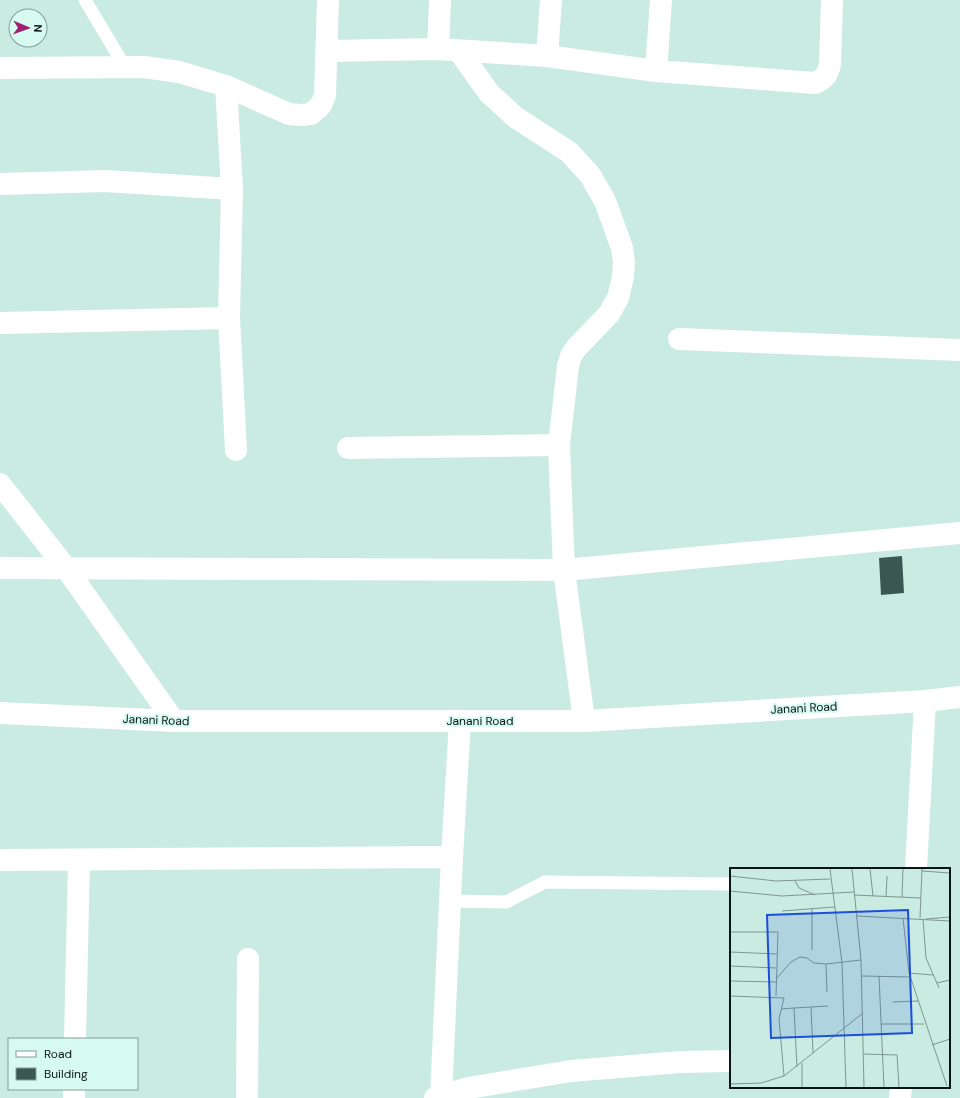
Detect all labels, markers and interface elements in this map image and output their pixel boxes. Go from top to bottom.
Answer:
north arrow [8,8,48,48]
text: N [31,24,45,33]
street label: Janani Road [770,698,838,718]
street label: Janani Road [122,711,190,729]
street label: Janani Road [447,713,513,729]
inset map [730,868,950,1088]
legend [8,1038,138,1090]
text: Road [44,1046,72,1062]
text: Building [44,1066,88,1082]

